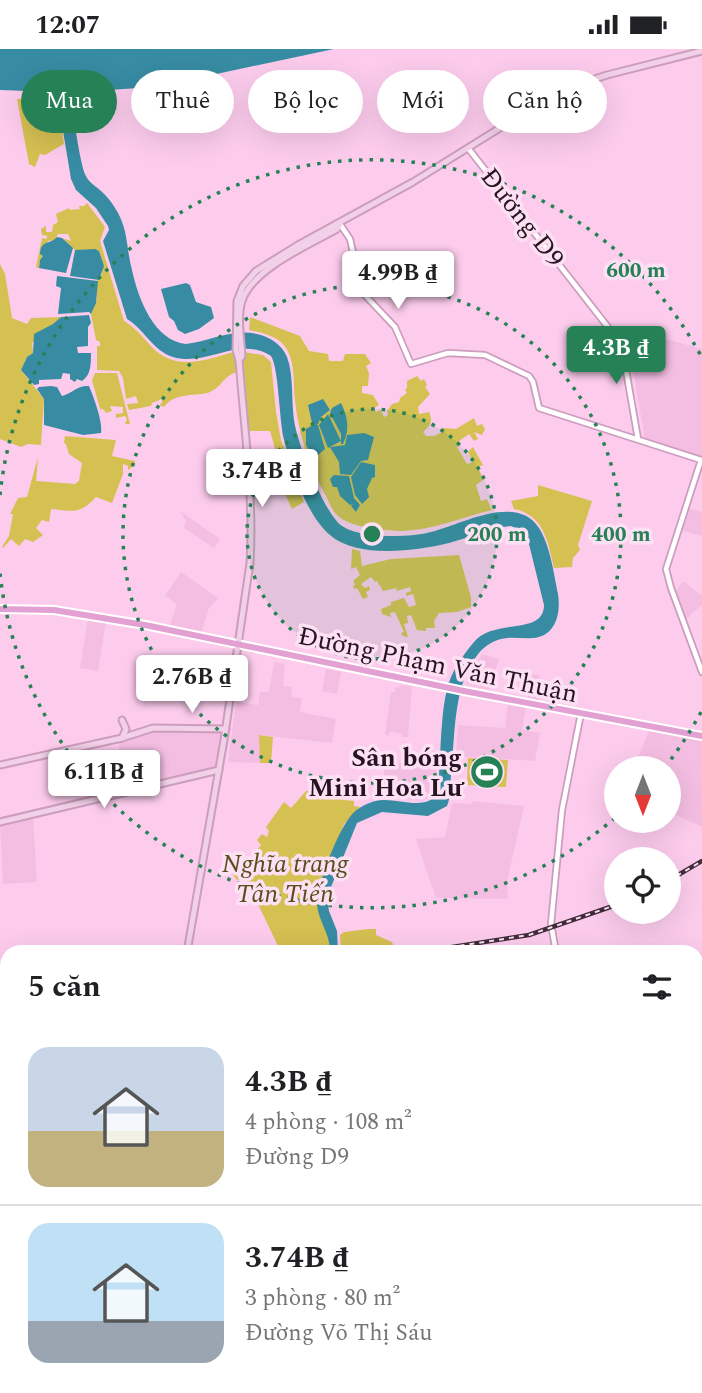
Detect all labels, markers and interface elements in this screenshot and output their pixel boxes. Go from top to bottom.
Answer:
text: 12:07 [35,5,100,45]
chip: Mua [21,70,117,133]
chip: Thuê [131,70,234,133]
chip: Bộ lọc [248,70,363,133]
chip: Mới [377,70,469,133]
chip: Căn hộ [483,70,607,133]
street label: Đường D9 [470,159,574,276]
pin: 4.99B ₫ [333,251,463,311]
text: 600 m [606,255,666,287]
text: 4.99B ₫ [358,256,438,291]
pin: 4.3B ₫ [559,327,673,386]
text: 4.3B ₫ [583,331,649,366]
pin: 3.74B ₫ [197,449,327,509]
text: 3.74B ₫ [222,454,302,489]
text: 200 m [467,519,527,551]
text: 400 m [591,519,651,551]
centre of rings [360,522,384,546]
street label: Đường Phạm Văn Thuận [294,616,581,714]
pin: 2.76B ₫ [127,655,257,715]
text: 2.76B ₫ [152,660,232,695]
place label: Sân bóng Mini Hoa Lư [308,738,465,808]
pin: 6.11B ₫ [39,751,169,810]
sports icon: Sân bóng Mini Hoa Lư [468,753,506,791]
text: 6.11B ₫ [64,755,144,790]
north arrow [604,756,681,833]
map controls [604,756,681,924]
park label: Nghĩa trang Tân Tiến [222,844,350,914]
button: locate [604,847,681,924]
text: 5 căn [28,964,101,1010]
icon: filters [638,968,676,1006]
text: 4.3B ₫ [245,1059,332,1105]
icon: home [84,1075,168,1159]
text: 4 phòng · 108 m² [245,1105,411,1140]
text: Đường D9 [245,1140,349,1175]
text: 3.74B ₫ [245,1235,349,1281]
icon: home [84,1251,168,1335]
text: 3 phòng · 80 m² [245,1281,400,1316]
text: Đường Võ Thị Sáu [245,1316,432,1351]

